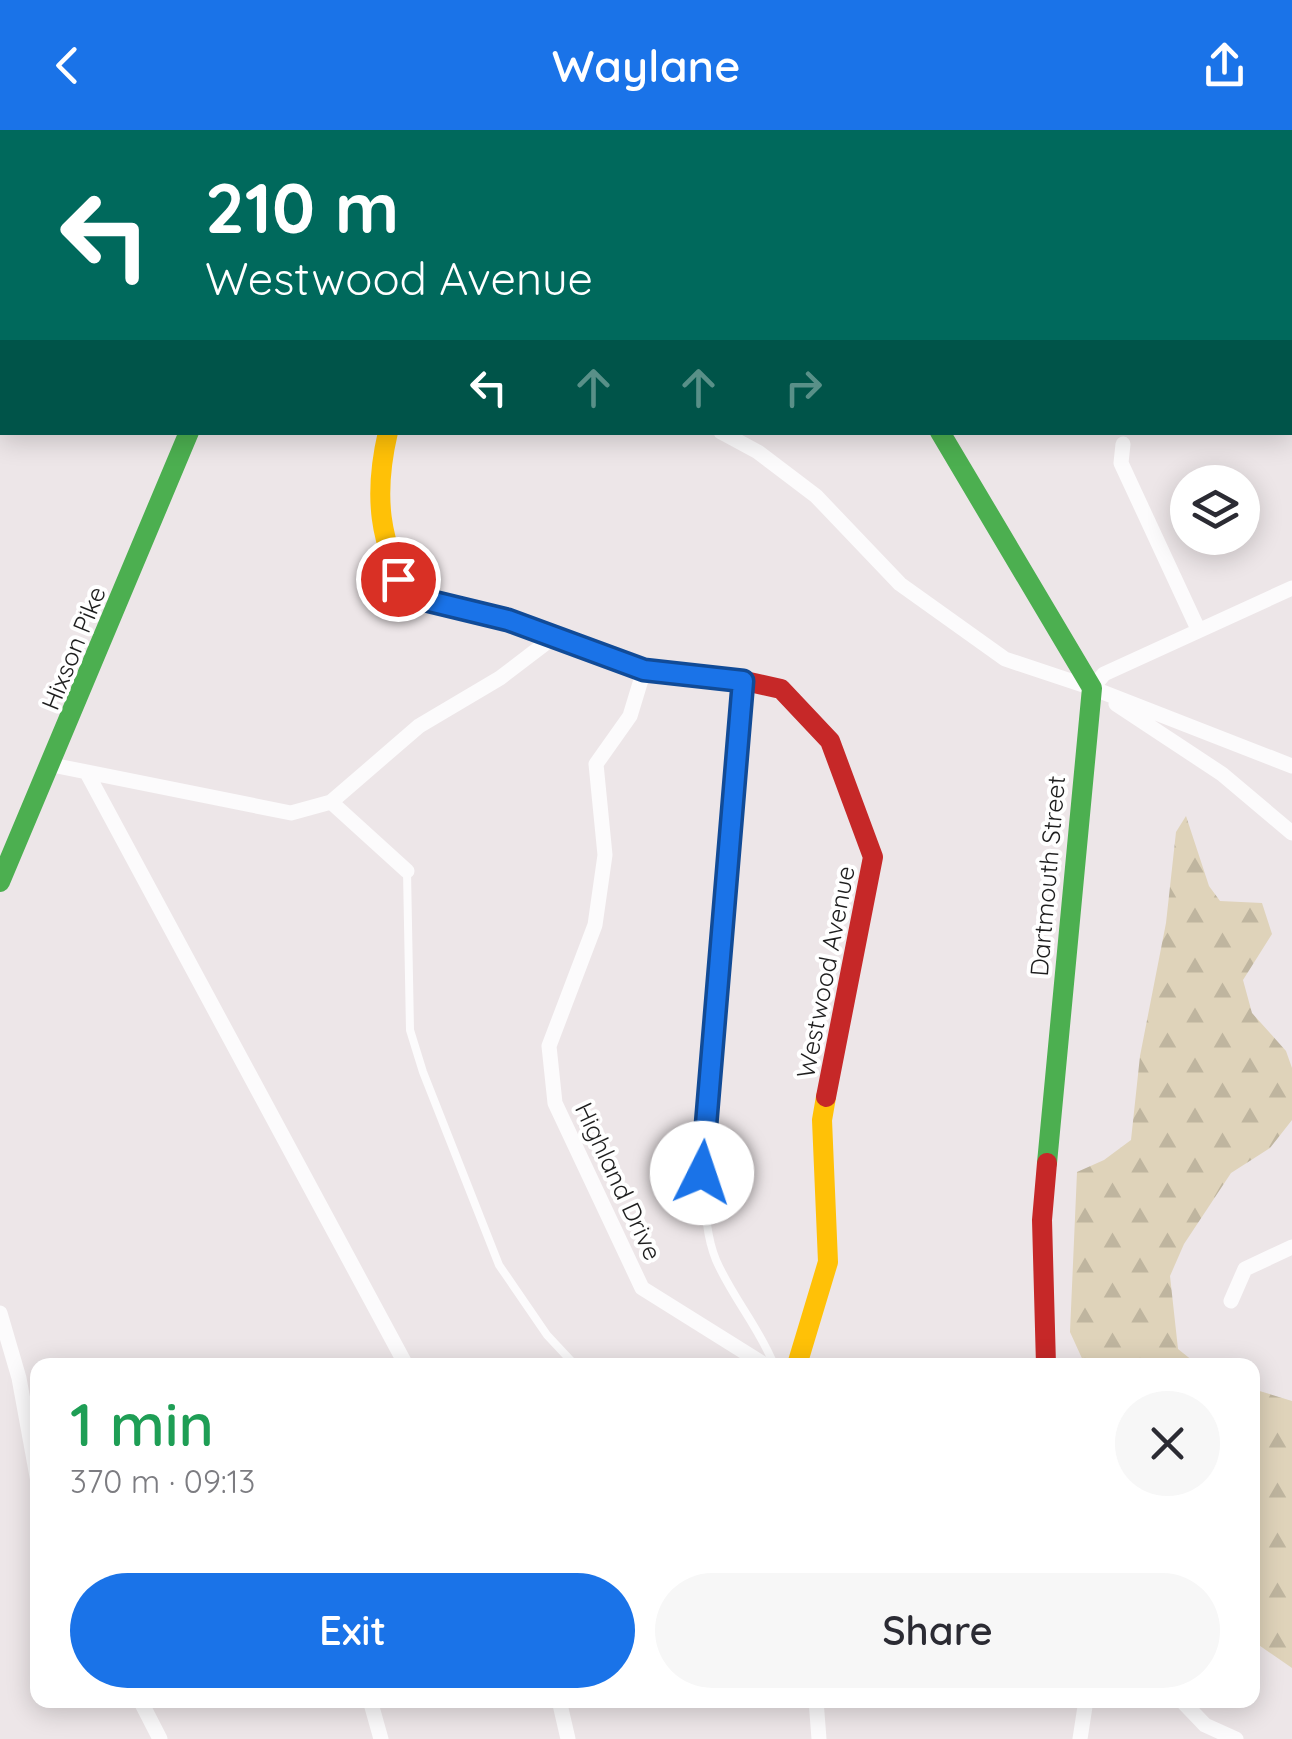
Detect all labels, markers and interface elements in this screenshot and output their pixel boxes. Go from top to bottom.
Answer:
text: Waylane [552,37,740,93]
icon: back [40,38,95,93]
icon: share [1197,38,1252,93]
text: 210 m [205,163,399,251]
icon: left [40,170,170,300]
text: Westwood Avenue [205,250,593,306]
icon: left [461,360,516,415]
icon: ahead [566,360,621,415]
icon: ahead [671,360,726,415]
icon: right [776,360,831,415]
map controls [1170,465,1260,555]
button: layers [1170,465,1260,555]
pin [356,537,441,622]
icon: arrive [371,552,426,607]
street label: Hixson Pike [34,582,112,714]
street label: Dartmouth Street [1023,774,1071,978]
street label: Westwood Avenue [789,863,861,1081]
street label: Highland Drive [569,1097,669,1265]
position arrow [650,1121,754,1225]
text: 1 min [70,1386,214,1461]
button: close [1115,1391,1220,1496]
text: 370 m · 09:13 [70,1461,255,1501]
button: Exit [70,1573,635,1688]
button: Share [655,1573,1220,1688]

